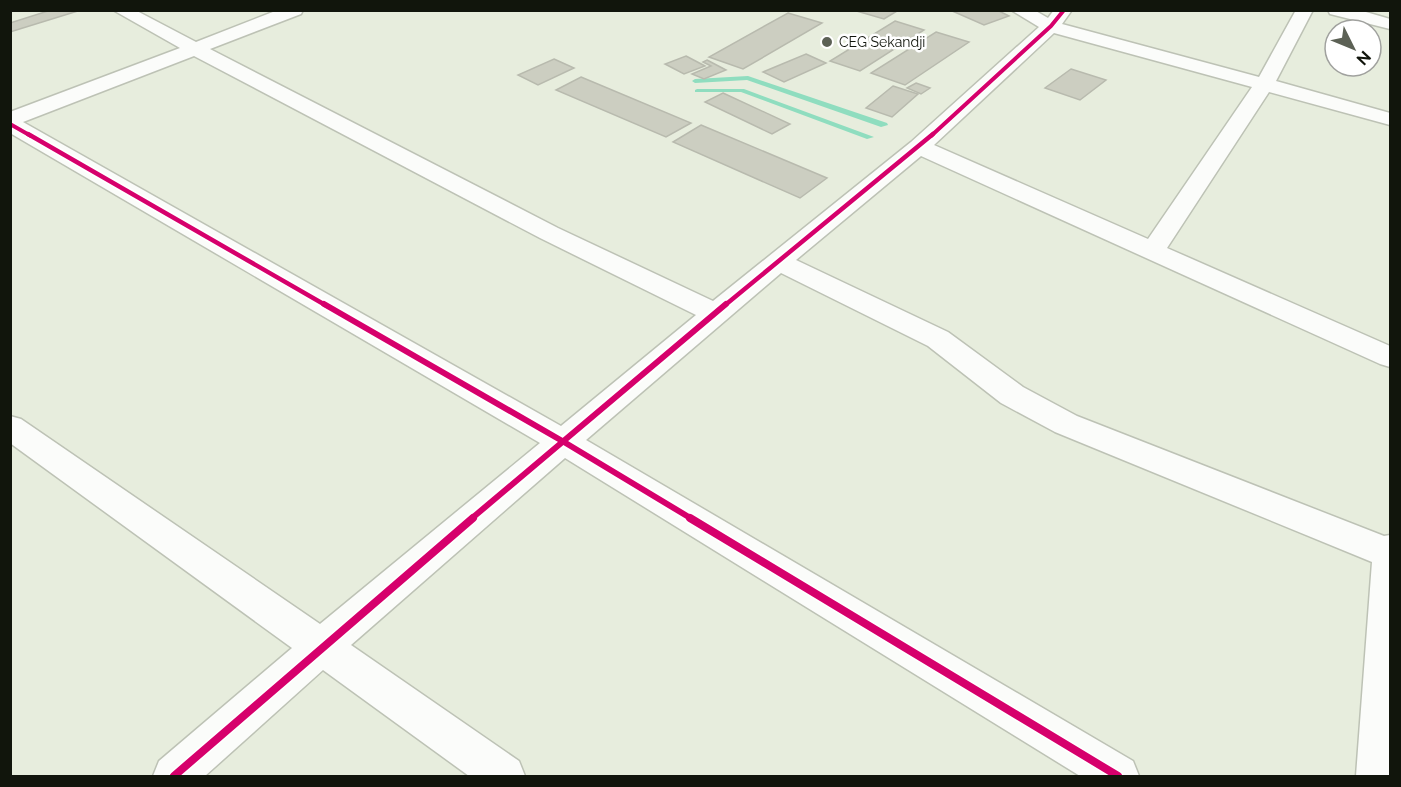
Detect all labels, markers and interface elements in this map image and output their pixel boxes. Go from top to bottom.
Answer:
north arrow [1323,18,1383,78]
place label: CEG Sekandji [839,34,925,50]
marker: CEG Sekandji [820,35,834,49]
text: N [1352,47,1375,69]

